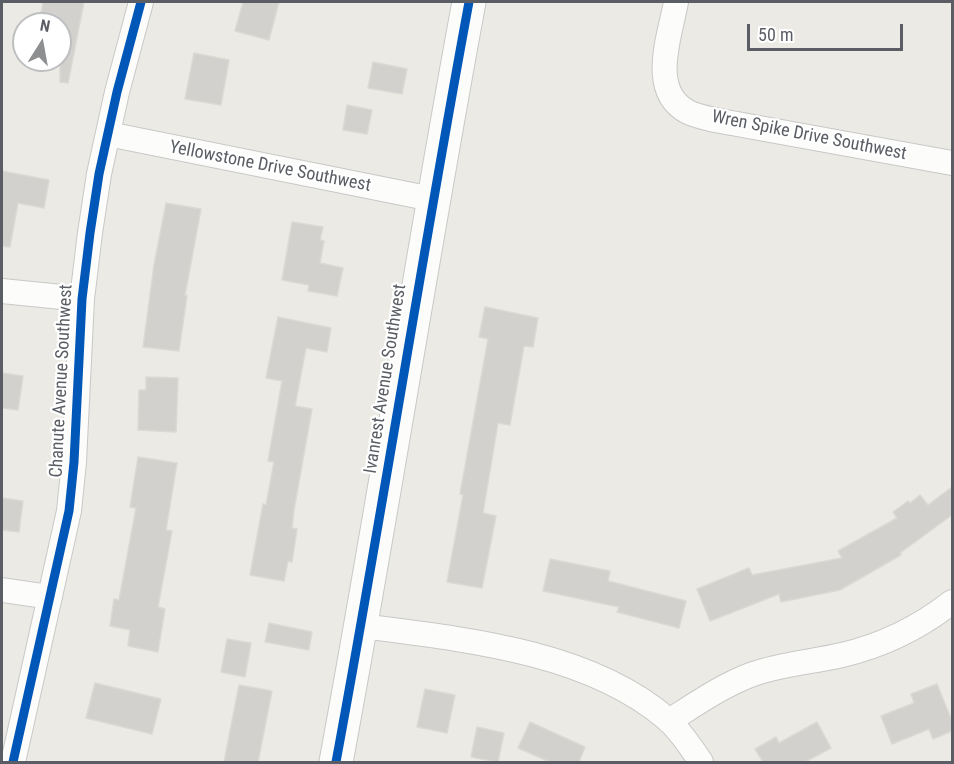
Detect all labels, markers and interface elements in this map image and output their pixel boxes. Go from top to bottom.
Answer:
north arrow [12,12,72,72]
scale bar [750,12,906,50]
text: N [39,16,52,36]
text: 50 m [758,24,793,45]
street label: Wren Spike Drive Southwest [710,107,908,165]
street label: Yellowstone Drive Southwest [167,137,373,197]
street label: Ivanrest Avenue Southwest [360,283,412,475]
street label: Chanute Avenue Southwest [46,284,78,478]

